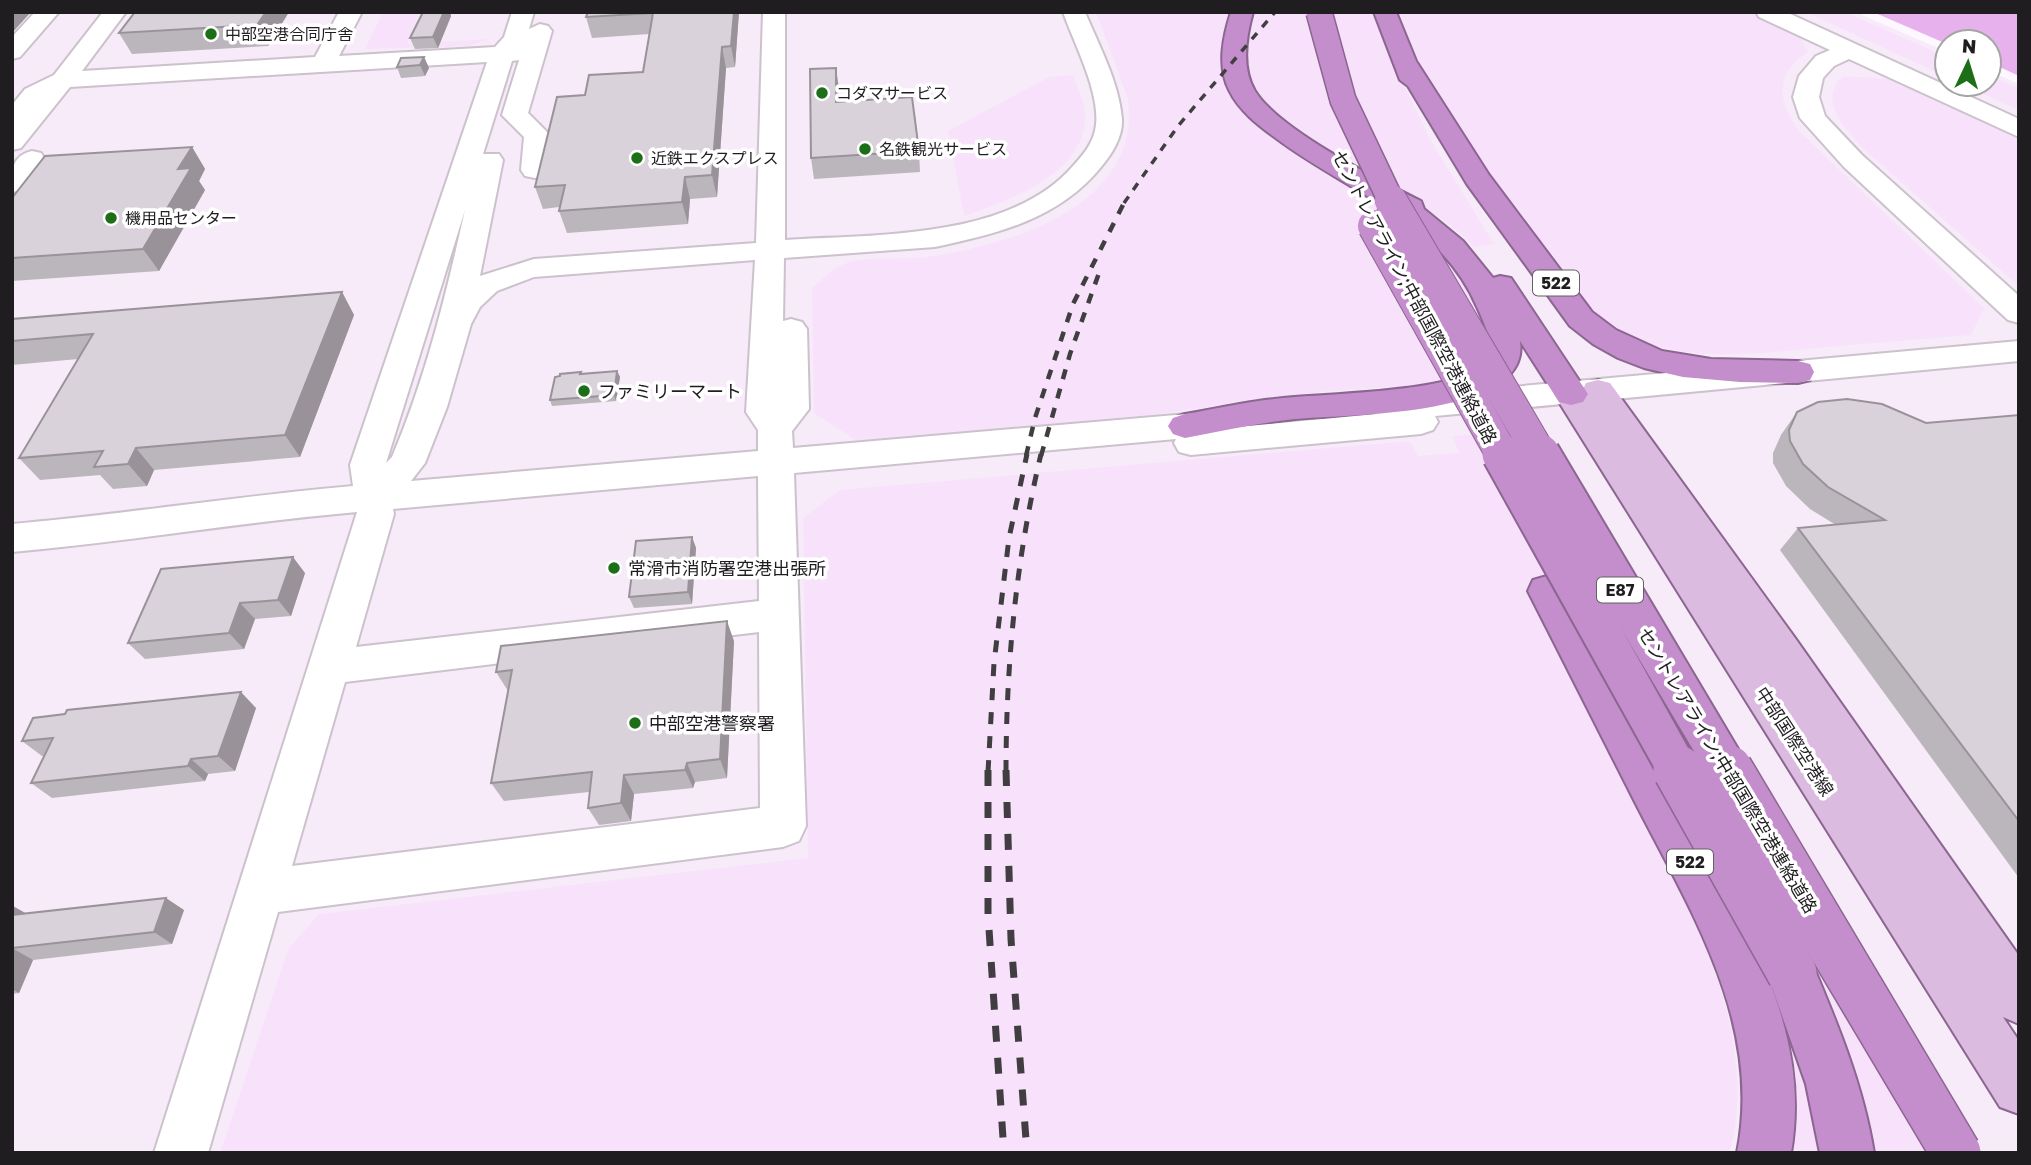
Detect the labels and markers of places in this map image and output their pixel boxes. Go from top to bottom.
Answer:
place label: 中部空港合同庁舎 [225,24,353,44]
marker: 中部空港合同庁舎 [203,26,219,42]
place label: コダマサービス [836,83,948,103]
marker: コダマサービス [814,85,830,101]
place label: 名鉄観光サービス [879,139,1007,159]
marker: 名鉄観光サービス [857,141,873,157]
place label: 近鉄エクスプレス [651,148,779,168]
marker: 近鉄エクスプレス [629,150,645,166]
place label: 機用品センター [125,208,237,228]
marker: 機用品センター [103,210,119,226]
place label: ファミリーマート [598,380,742,402]
marker: ファミリーマート [576,383,592,399]
place label: 常滑市消防署空港出張所 [628,557,826,579]
marker: 常滑市消防署空港出張所 [606,560,622,576]
place label: 中部空港警察署 [649,712,775,734]
marker: 中部空港警察署 [627,715,643,731]

